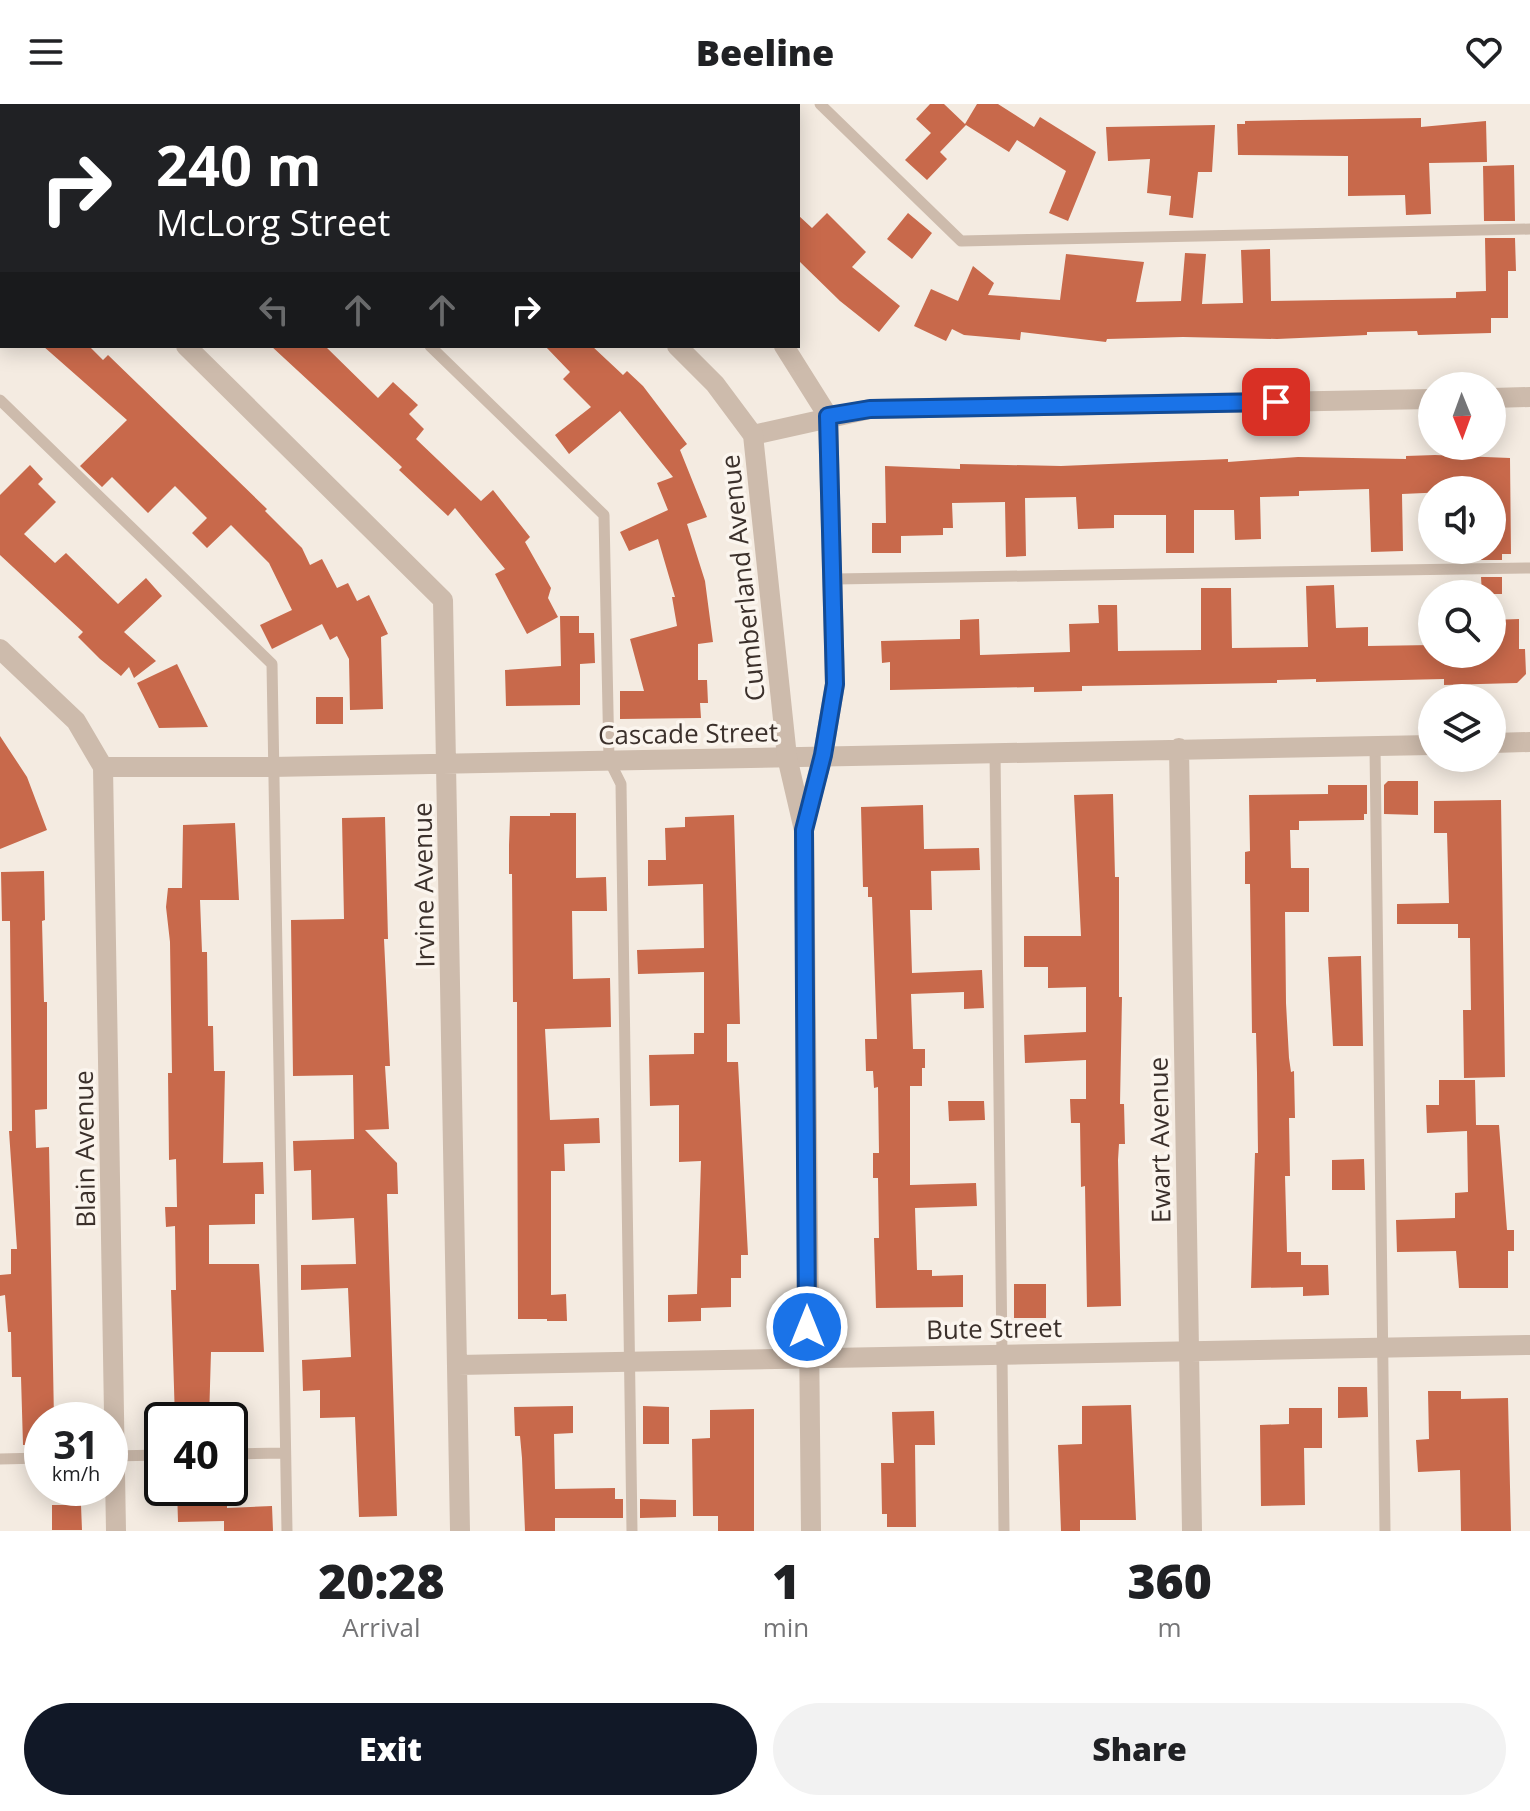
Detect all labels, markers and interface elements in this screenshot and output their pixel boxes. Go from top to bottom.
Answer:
text: Beeline [696,28,834,77]
icon: menu [24,30,68,74]
icon: heart [1462,30,1506,74]
text: 240 m [156,126,322,202]
icon: right [24,136,128,240]
text: McLorg Street [156,198,390,247]
icon: left [252,288,296,332]
icon: ahead [336,288,380,332]
icon: ahead [420,288,464,332]
icon: right [504,288,548,332]
pin [1242,368,1310,436]
north arrow [1418,372,1506,460]
map controls [1418,372,1506,772]
icon: arrive [1254,380,1298,424]
street label: Cumberland Avenue [711,453,773,703]
button: sound [1418,476,1506,564]
button: search [1418,580,1506,668]
button: layers [1418,684,1506,772]
street label: Cascade Street [598,713,778,753]
street label: Irvine Avenue [404,802,442,968]
street label: Ewart Avenue [1140,1057,1178,1223]
street label: Blain Avenue [65,1070,103,1228]
position arrow [765,1285,849,1369]
street label: Bute Street [926,1309,1062,1347]
speed limit sign: 40 [144,1402,248,1506]
text: 31 [53,1416,99,1471]
text: km/h [52,1460,100,1487]
text: 20:28 [318,1548,445,1613]
text: 1 [772,1548,800,1613]
text: 360 [1127,1548,1212,1613]
text: Arrival [342,1609,420,1645]
text: min [763,1609,809,1645]
text: m [1158,1609,1182,1645]
button: Exit [24,1703,757,1795]
button: Share [773,1703,1506,1795]

